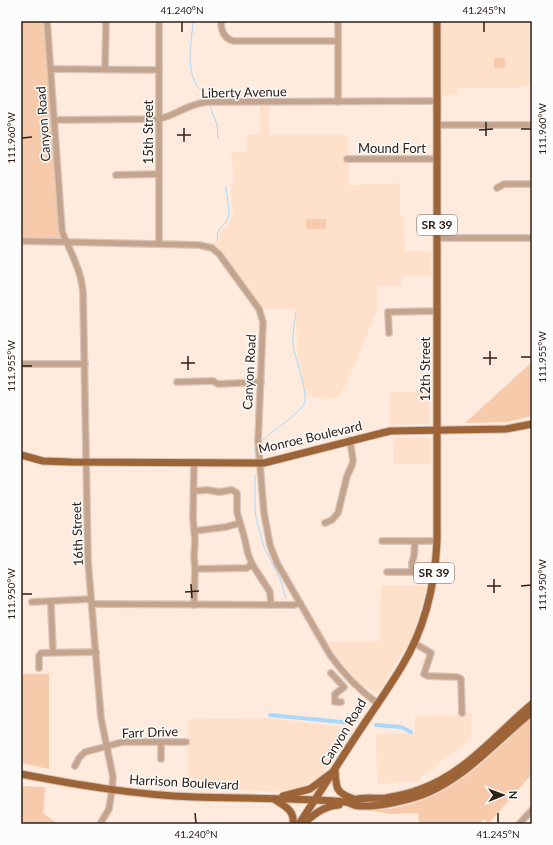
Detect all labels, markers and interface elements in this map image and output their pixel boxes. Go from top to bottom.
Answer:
text: 41.240°N [160,4,204,16]
text: 41.245°N [462,4,506,16]
street label: Liberty Avenue [201,83,287,101]
street label: Canyon Road [32,86,54,162]
street label: 15th Street [140,99,156,164]
text: 111.960°W [536,103,548,155]
text: 111.960°W [5,112,17,164]
street label: Mound Fort [358,140,426,156]
road number: SR 39 [417,215,457,235]
text: 111.955°W [536,331,548,383]
street label: Canyon Road [239,334,259,410]
street label: 12th Street [417,336,433,401]
text: 111.955°W [5,340,17,392]
street label: Monroe Boulevard [257,417,363,457]
street label: 16th Street [68,501,86,567]
text: 111.950°W [536,559,548,611]
road number: SR 39 [414,563,454,583]
text: 111.950°W [5,568,17,620]
street label: Canyon Road [317,696,369,768]
street label: Farr Drive [122,723,179,741]
street label: Harrison Boulevard [129,771,239,793]
north arrow [483,775,523,815]
text: N [507,790,520,799]
text: 41.240°N [174,828,218,840]
text: 41.245°N [476,828,520,840]

